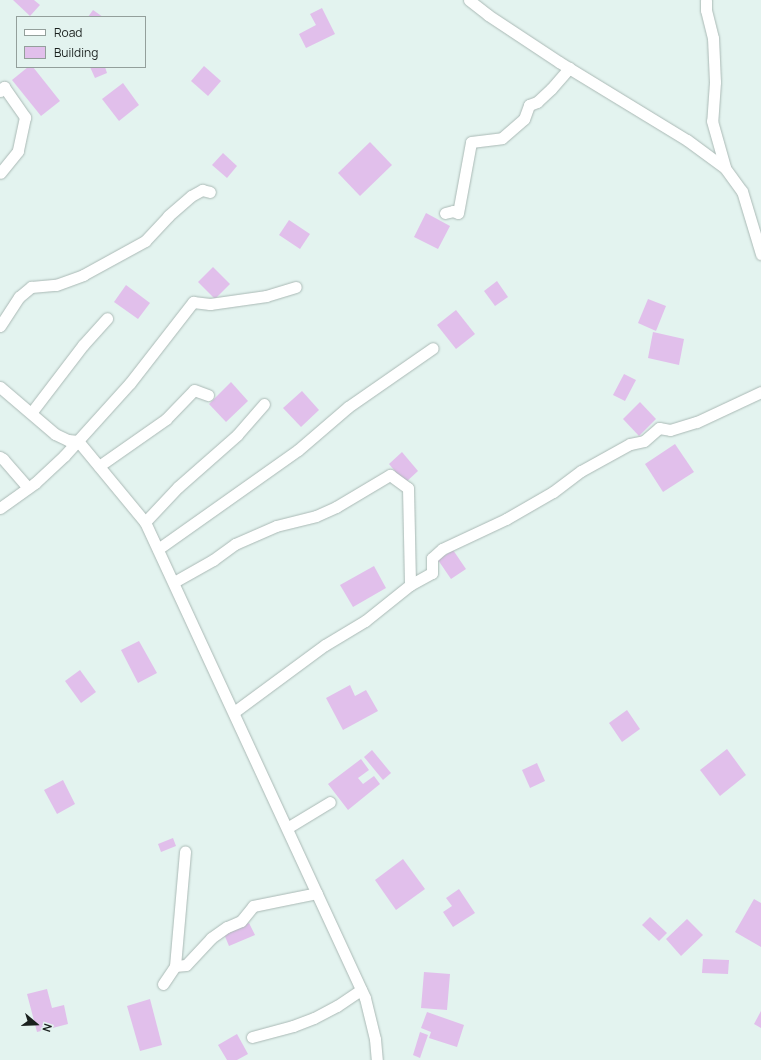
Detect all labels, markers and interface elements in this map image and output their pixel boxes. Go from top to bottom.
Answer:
legend [16,16,146,68]
text: Road [54,24,82,41]
text: Building [54,44,98,61]
north arrow [16,1004,56,1044]
text: N [39,1022,56,1034]

